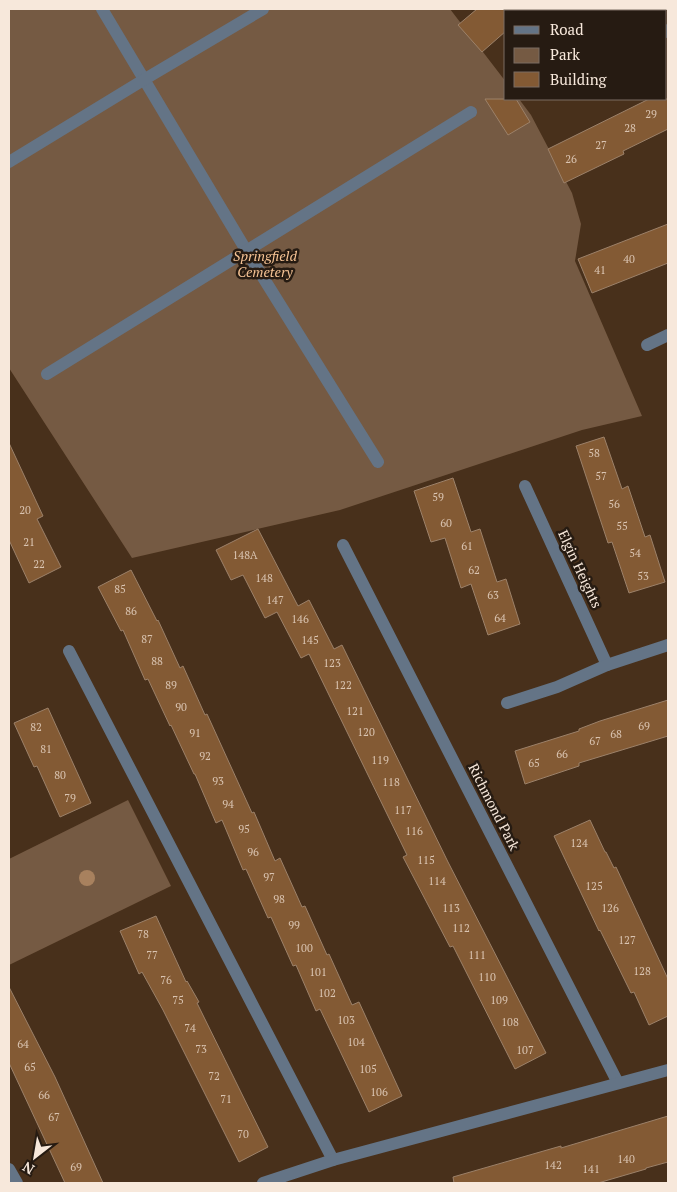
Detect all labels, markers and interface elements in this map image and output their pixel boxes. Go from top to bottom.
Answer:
legend [504,10,667,100]
text: Road [550,19,583,39]
text: Park [550,44,580,64]
text: Building [550,69,608,89]
house number: 29 [645,107,657,121]
house number: 28 [624,121,636,135]
house number: 27 [595,138,607,152]
house number: 26 [565,152,577,166]
park label: Springfield Cemetery [233,246,297,281]
house number: 40 [623,252,635,266]
house number: 41 [594,263,606,277]
house number: 58 [588,446,600,460]
house number: 57 [595,469,607,483]
house number: 59 [432,490,444,504]
house number: 56 [608,497,620,511]
house number: 20 [19,503,31,517]
house number: 60 [440,516,452,530]
house number: 55 [616,519,628,533]
street label: Elgin Heights [554,527,607,611]
house number: 21 [23,535,35,549]
house number: 61 [461,539,473,553]
house number: 54 [629,546,641,560]
house number: 148A [232,548,258,562]
house number: 22 [33,557,45,571]
house number: 62 [468,563,480,577]
house number: 53 [637,569,649,583]
house number: 148 [255,571,273,585]
house number: 85 [114,582,126,596]
house number: 63 [487,588,499,602]
house number: 147 [266,593,284,607]
house number: 86 [125,604,137,618]
house number: 64 [494,611,506,625]
house number: 146 [291,612,309,626]
house number: 87 [141,632,153,646]
house number: 145 [301,633,319,647]
house number: 88 [151,654,163,668]
house number: 123 [323,656,341,670]
house number: 89 [165,678,177,692]
house number: 122 [334,678,352,692]
house number: 90 [175,700,187,714]
house number: 121 [346,704,364,718]
house number: 69 [638,719,650,733]
house number: 82 [30,720,42,734]
house number: 120 [357,725,375,739]
house number: 91 [189,726,201,740]
house number: 68 [610,727,622,741]
house number: 67 [589,734,601,748]
house number: 81 [40,742,52,756]
house number: 66 [556,747,568,761]
house number: 92 [199,749,211,763]
house number: 119 [371,753,389,767]
house number: 65 [528,756,540,770]
street label: Richmond Park [464,760,525,854]
house number: 80 [54,768,66,782]
house number: 93 [212,774,224,788]
house number: 118 [382,775,400,789]
house number: 79 [64,791,76,805]
house number: 94 [222,797,234,811]
house number: 117 [394,803,412,817]
house number: 95 [238,822,250,836]
house number: 116 [405,824,423,838]
house number: 124 [570,836,588,850]
house number: 96 [247,845,259,859]
house number: 115 [417,853,435,867]
house number: 97 [263,870,275,884]
house number: 114 [428,874,446,888]
house number: 125 [585,879,603,893]
house number: 98 [273,892,285,906]
house number: 113 [442,901,460,915]
house number: 126 [601,901,619,915]
house number: 99 [288,918,300,932]
house number: 112 [452,921,470,935]
house number: 78 [137,927,149,941]
house number: 127 [618,933,636,947]
house number: 100 [295,941,313,955]
house number: 77 [146,948,158,962]
house number: 111 [468,948,486,962]
house number: 128 [633,964,651,978]
house number: 101 [309,965,327,979]
house number: 110 [478,970,496,984]
house number: 76 [160,973,172,987]
house number: 102 [318,986,336,1000]
house number: 75 [172,993,184,1007]
house number: 109 [490,993,508,1007]
house number: 103 [337,1013,355,1027]
house number: 108 [501,1015,519,1029]
house number: 74 [184,1021,196,1035]
house number: 104 [347,1035,365,1049]
house number: 64 [17,1037,29,1051]
house number: 73 [195,1042,207,1056]
house number: 107 [516,1043,534,1057]
house number: 65 [24,1060,36,1074]
house number: 105 [359,1062,377,1076]
house number: 72 [208,1069,220,1083]
house number: 106 [370,1085,388,1099]
house number: 66 [38,1088,50,1102]
house number: 71 [220,1092,232,1106]
house number: 67 [48,1110,60,1124]
house number: 70 [237,1127,249,1141]
north arrow [10,1132,60,1182]
house number: 140 [617,1152,635,1166]
text: N [18,1157,37,1179]
house number: 142 [544,1158,562,1172]
house number: 69 [70,1160,82,1174]
house number: 141 [582,1162,600,1176]

